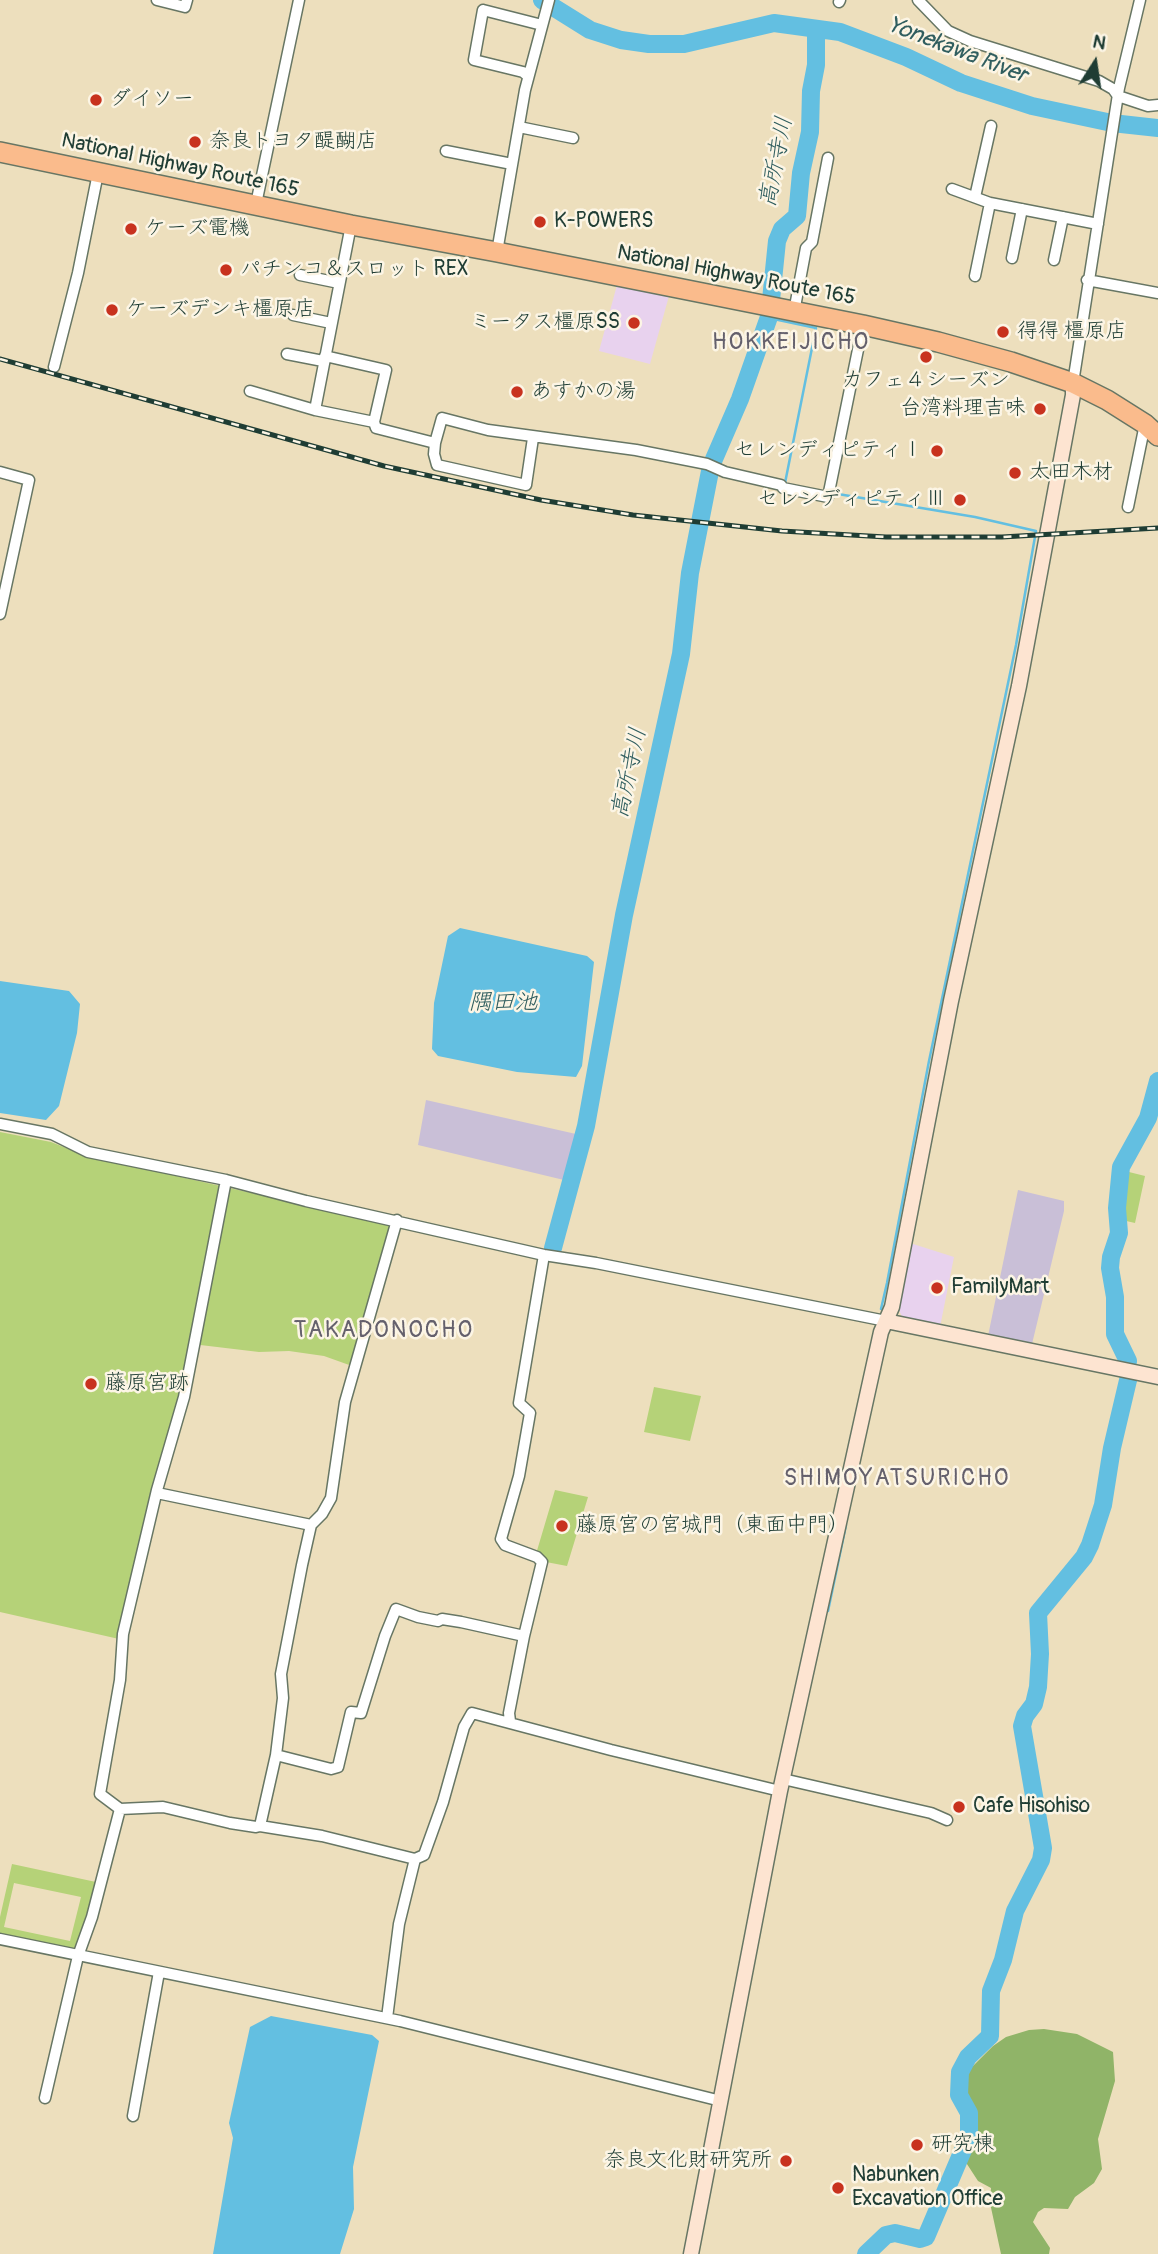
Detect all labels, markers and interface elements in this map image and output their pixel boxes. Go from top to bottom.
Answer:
water label: Yonekawa River [883,12,1031,90]
north arrow [1060,28,1130,98]
text: N [1091,29,1108,56]
place label: ダイソー [110,87,194,113]
marker: ダイソー [88,92,104,108]
water label: 高所寺川 [755,114,799,210]
street label: National Highway Route 165 [59,129,301,203]
place label: 奈良トヨタ醍醐店 [209,129,377,155]
marker: 奈良トヨタ醍醐店 [187,134,203,150]
place label: K-POWERS [554,209,653,235]
marker: K-POWERS [532,214,548,230]
place label: ケーズ電機 [145,216,250,242]
marker: ケーズ電機 [123,221,139,237]
street label: National Highway Route 165 [615,241,857,311]
place label: パチンコ＆スロット REX [240,257,469,283]
marker: パチンコ＆スロット REX [218,262,234,278]
place label: ケーズデンキ橿原店 [126,297,315,323]
marker: ケーズデンキ橿原店 [104,302,120,318]
place label: ミータス橿原SS [470,310,620,336]
marker: ミータス橿原SS [626,315,642,331]
place label: 得得 橿原店 [1017,319,1127,345]
marker: 得得 橿原店 [995,324,1011,340]
district label: HOKKEIJICHO [713,329,869,357]
marker: カフェ４シーズン [918,349,934,365]
place label: カフェ４シーズン [842,368,1010,394]
place label: あすかの湯 [531,379,636,405]
marker: あすかの湯 [509,384,525,400]
place label: 台湾料理吉味 [900,396,1026,422]
marker: 台湾料理吉味 [1032,401,1048,417]
place label: セレンディピティⅠ [734,438,923,464]
marker: セレンディピティⅠ [929,443,945,459]
place label: 太田木材 [1029,460,1113,486]
marker: 太田木材 [1007,465,1023,481]
place label: セレンディピティⅢ [757,487,946,513]
marker: セレンディピティⅢ [952,492,968,508]
water label: 高所寺川 [607,725,653,821]
water label: 隅田池 [469,989,537,1017]
place label: FamilyMart [951,1275,1049,1301]
marker: FamilyMart [929,1280,945,1296]
district label: TAKADONOCHO [295,1317,473,1345]
place label: 藤原宮跡 [105,1371,189,1397]
marker: 藤原宮跡 [83,1376,99,1392]
district label: SHIMOYATSURICHO [786,1465,1008,1493]
place label: 藤原宮の宮城門（東面中門） [576,1513,849,1539]
marker: 藤原宮の宮城門（東面中門） [554,1518,570,1534]
place label: Cafe Hisohiso [973,1794,1090,1820]
marker: Cafe Hisohiso [951,1799,967,1815]
place label: 研究棟 [931,2132,994,2158]
marker: 研究棟 [909,2137,925,2153]
place label: 奈良文化財研究所 [604,2148,772,2174]
marker: 奈良文化財研究所 [778,2153,794,2169]
place label: Nabunken Excavation Office [852,2163,1003,2213]
marker: Nabunken Excavation Office [830,2180,846,2196]

